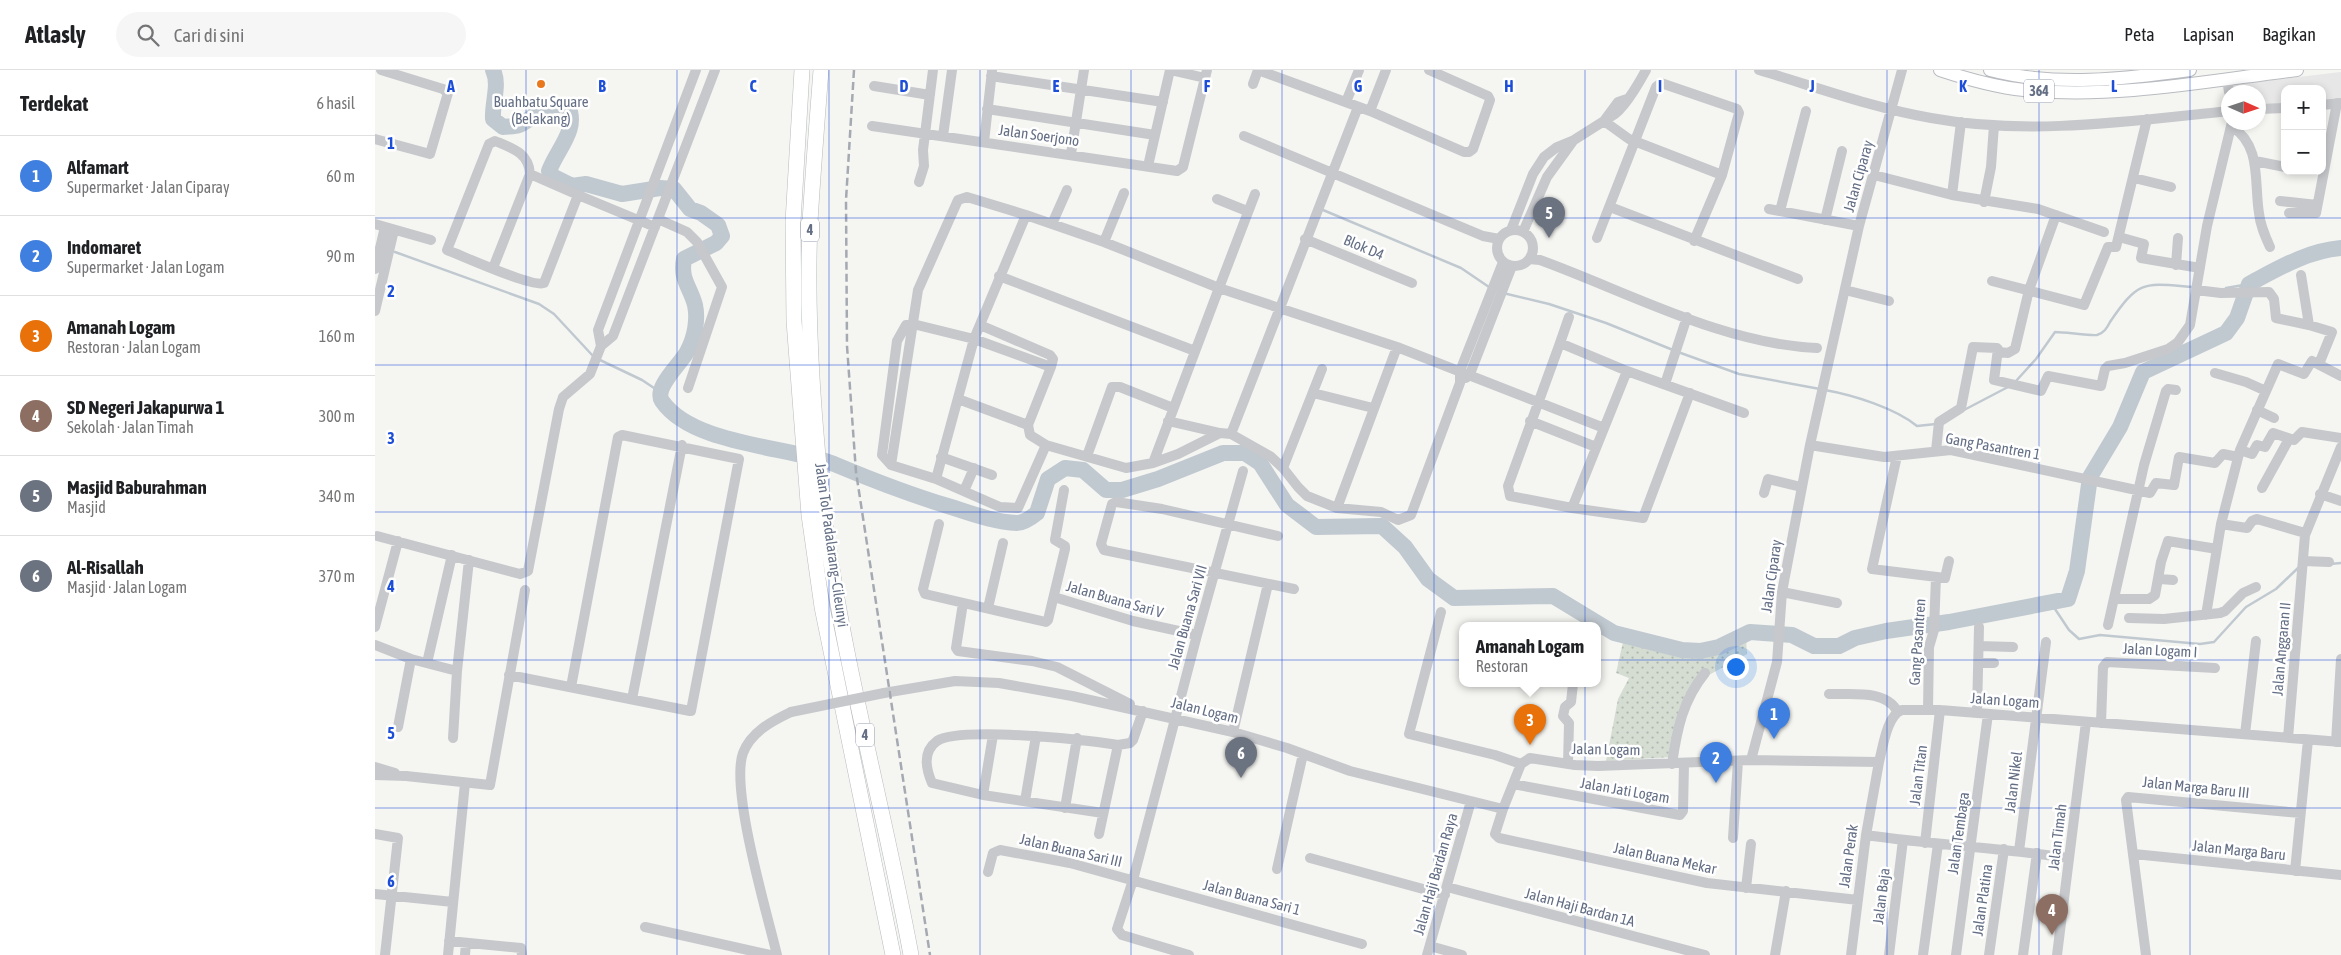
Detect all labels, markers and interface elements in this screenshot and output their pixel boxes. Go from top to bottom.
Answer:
search box [116,12,466,57]
text: Atlasly [25,21,86,48]
icon: search [134,21,162,49]
text: Cari di sini [174,24,244,46]
text: Peta [2124,24,2155,45]
text: Lapisan [2183,24,2234,45]
text: Bagikan [2262,24,2316,45]
text: A [446,77,455,95]
text: B [598,77,606,95]
text: C [749,77,757,95]
text: D [900,77,909,95]
text: E [1053,77,1060,95]
text: F [1204,77,1211,95]
text: G [1354,77,1363,95]
text: H [1504,77,1514,95]
text: I [1658,77,1662,95]
text: J [1808,77,1815,95]
text: K [1959,77,1967,95]
text: L [2111,77,2118,95]
marker: Buahbatu Square (Belakang) [535,78,547,90]
road number: 364 [2024,80,2054,102]
north arrow [2221,85,2266,130]
map controls [2281,85,2326,175]
button: + [2281,85,2326,130]
text: Terdekat [20,91,88,115]
place label: Buahbatu Square (Belakang) [493,93,589,127]
text: 6 hasil [317,94,355,112]
street label: Jalan Soerjono [997,121,1081,149]
button: − [2281,130,2326,175]
text: 1 [387,134,395,152]
street label: Jalan Ciparay [1840,138,1876,214]
text: Alfamart [67,156,129,178]
text: 1 [32,167,40,185]
text: 60 m [326,167,355,185]
text: Supermarket · Jalan Ciparay [67,178,230,196]
pin: 5 [1533,197,1565,238]
road number: 4 [801,218,819,242]
street label: Blok D4 [1341,231,1387,263]
text: Indomaret [67,236,141,258]
text: 2 [32,247,40,265]
text: 90 m [326,247,355,265]
text: Supermarket · Jalan Logam [67,258,225,276]
text: 2 [387,282,395,300]
text: Amanah Logam [67,316,175,338]
text: 3 [32,327,40,345]
text: 160 m [319,327,355,345]
text: Restoran · Jalan Logam [67,338,201,356]
text: SD Negeri Jakapurwa 1 [67,396,224,418]
text: 4 [32,407,40,425]
text: 300 m [319,407,355,425]
text: Sekolah · Jalan Timah [67,418,194,436]
text: 3 [387,429,395,447]
street label: Gang Pasantren 1 [1944,429,2042,463]
street label: Jalan Tol Padalarang–Cileunyi [812,462,852,628]
text: Masjid Baburahman [67,476,207,498]
text: 5 [32,487,40,505]
text: 340 m [319,487,355,505]
text: Masjid [67,498,106,516]
street label: Jalan Ciparay [1757,538,1785,614]
text: Al-Risallah [67,556,144,578]
street label: Jalan Buana Sari VII [1164,563,1210,671]
text: 6 [32,567,40,585]
text: 370 m [319,567,355,585]
text: 4 [386,577,395,595]
street label: Jalan Buana Sari V [1064,577,1166,621]
text: Masjid · Jalan Logam [67,578,187,596]
street label: Gang Pasantren [1905,598,1929,686]
street label: Jalan Anggaran II [2268,601,2294,697]
popup [1459,622,1601,687]
text: Amanah Logam [1476,635,1584,657]
street label: Jalan Logam I [2122,640,2198,660]
your location [1723,654,1749,680]
text: Restoran [1476,657,1528,675]
street label: Jalan Logam [1970,689,2040,711]
street label: Jalan Logam [1170,693,1240,727]
pin: 1 [1758,698,1790,739]
pin: 3 [1514,704,1546,745]
text: 5 [387,724,395,742]
road number: 4 [856,724,874,746]
pin: 6 [1225,737,1257,778]
street label: Jalan Logam [1571,740,1641,758]
pin: 2 [1700,742,1732,783]
street label: Jalan Titan [1906,744,1930,806]
street label: Jalan Nikel [2001,750,2025,814]
street label: Jalan Marga Baru III [2142,773,2250,801]
street label: Jalan Jati Logam [1579,774,1671,806]
street label: Jalan Tembaga [1944,791,1972,875]
street label: Jalan Timah [2044,803,2070,871]
street label: Jalan Haji Bardan Raya [1409,811,1461,937]
street label: Jalan Perak [1835,823,1861,889]
street label: Jalan Buana Sari III [1018,830,1124,870]
street label: Jalan Marga Baru [2191,837,2287,863]
street label: Jalan Buana Mekar [1612,839,1718,877]
street label: Jalan Platina [1969,863,1995,937]
street label: Jalan Baja [1869,867,1893,925]
text: 6 [387,872,395,890]
street label: Jalan Buana Sari 1 [1202,876,1302,918]
street label: Jalan Haji Bardan 1A [1523,884,1637,930]
pin: 4 [2036,894,2068,935]

